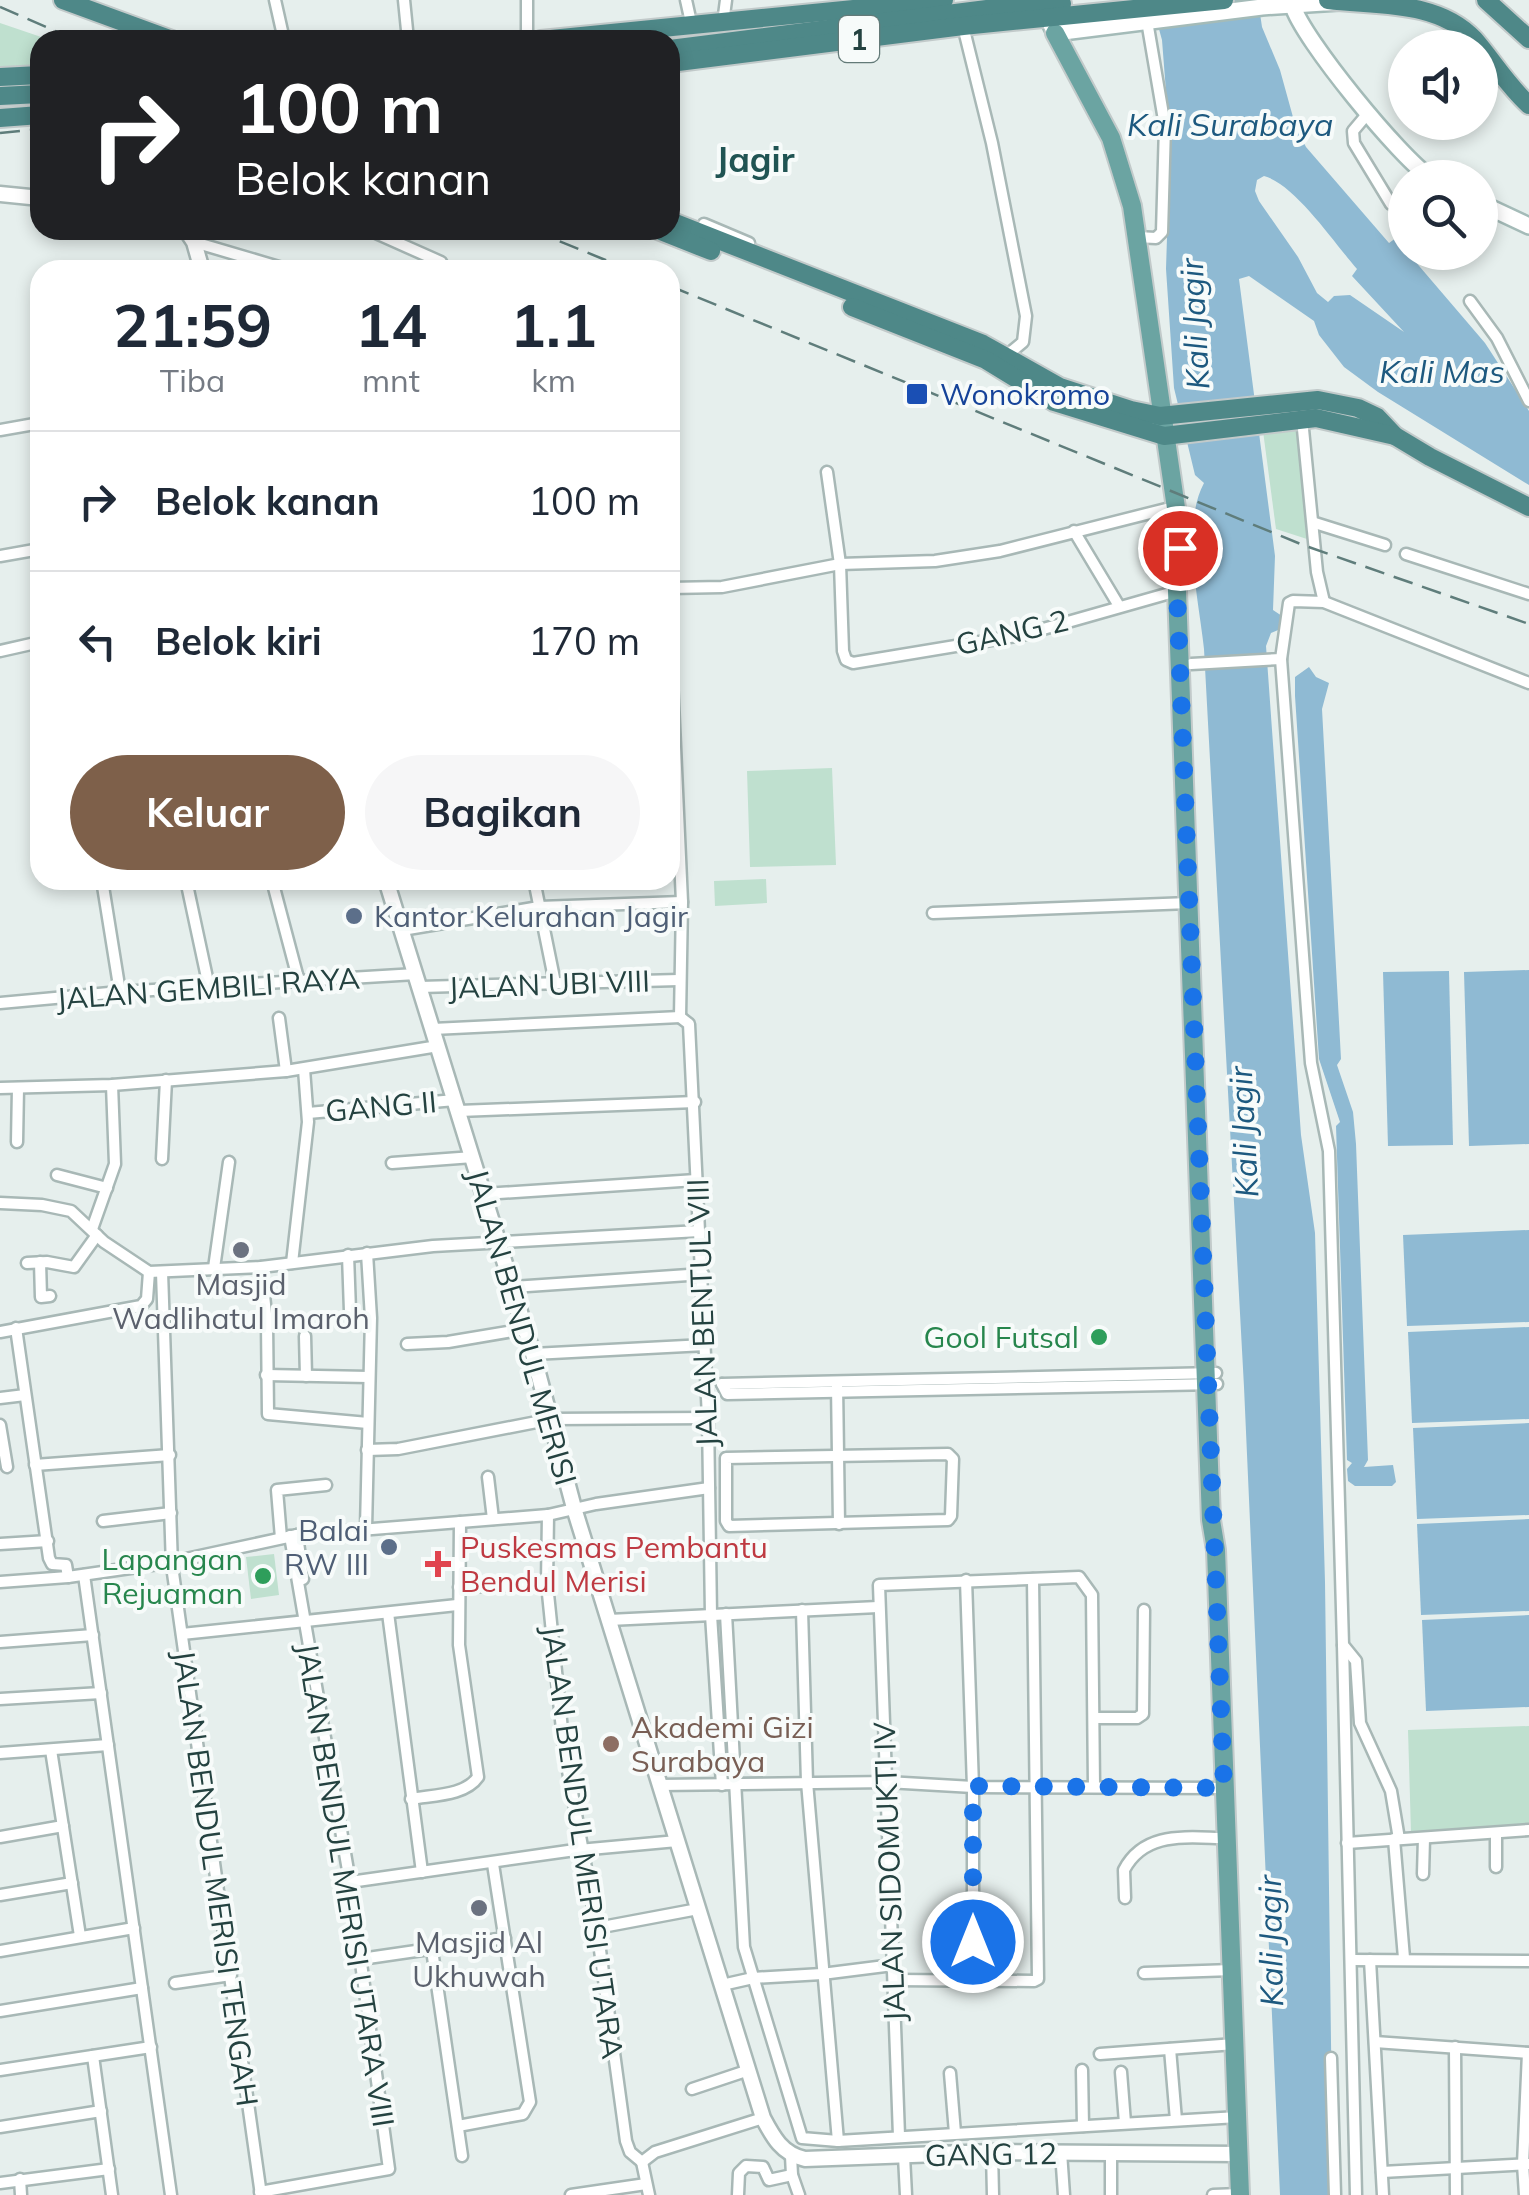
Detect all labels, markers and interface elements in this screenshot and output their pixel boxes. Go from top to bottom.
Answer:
road number: 1 [839,16,879,62]
map controls [1388,30,1498,270]
button: sound [1388,30,1498,140]
text: 100 m [235,63,443,151]
icon: right [70,70,200,200]
water label: Kali Surabaya [1127,104,1333,144]
district label: Jagir [715,137,795,181]
text: Belok kanan [235,150,491,206]
button: search [1388,160,1498,270]
water label: Kali Jagir [1171,256,1217,391]
text: 21:59 [113,287,272,362]
text: 14 [355,287,427,362]
text: 1.1 [510,287,597,362]
water label: Kali Mas [1379,351,1505,391]
text: Tiba [160,360,225,400]
text: mnt [362,360,420,400]
text: km [531,360,576,400]
place label: Wonokromo [940,375,1110,413]
marker: Wonokromo [904,381,930,407]
icon: right [70,474,125,529]
text: Belok kanan [155,477,380,525]
text: 100 m [528,477,640,525]
pin [1138,506,1223,591]
icon: arrive [1153,521,1208,576]
street label: GANG 2 [952,601,1072,663]
icon: left [70,614,125,669]
text: Belok kiri [155,617,322,665]
text: 170 m [528,617,640,665]
button: Keluar [70,755,345,870]
button: Bagikan [365,755,640,870]
place label: Kantor Kelurahan Jagir [374,897,688,935]
marker: Kantor Kelurahan Jagir [343,905,365,927]
street label: JALAN GEMBILI RAYA [55,958,361,1018]
street label: JALAN UBI VIII [447,961,651,1007]
water label: Kali Jagir [1220,1064,1266,1199]
street label: GANG II [324,1082,438,1130]
street label: JALAN BENDUL MERISI [459,1164,585,1490]
street label: JALAN BENTUL VIII [678,1178,726,1448]
marker: Masjid Wadlihatul Imaroh [230,1239,252,1261]
place label: Masjid Wadlihatul Imaroh [112,1265,370,1337]
place label: Gool Futsal [923,1318,1079,1356]
marker: Gool Futsal [1088,1326,1110,1348]
place label: Balai RW III [284,1511,369,1583]
place label: Puskesmas Pembantu Bendul Merisi [460,1528,768,1600]
marker: Balai RW III [378,1536,400,1558]
place label: Lapangan Rejuaman [101,1540,243,1612]
marker: Puskesmas Pembantu Bendul Merisi [425,1551,451,1577]
marker: Lapangan Rejuaman [252,1565,274,1587]
street label: JALAN BENDUL MERISI UTARA [534,1623,632,2061]
street label: JALAN BENDUL MERISI UTARA VIII [289,1640,403,2130]
street label: JALAN BENDUL MERISI TENGAH [165,1647,267,2109]
place label: Akademi Gizi Surabaya [631,1708,814,1780]
street label: JALAN SIDOMUKTI IV [865,1721,913,2023]
marker: Akademi Gizi Surabaya [600,1733,622,1755]
water label: Kali Jagir [1249,1874,1291,2007]
position arrow [921,1890,1025,1994]
marker: Masjid Al Ukhuwah [468,1897,490,1919]
place label: Masjid Al Ukhuwah [412,1923,546,1995]
street label: GANG 12 [925,2134,1057,2174]

